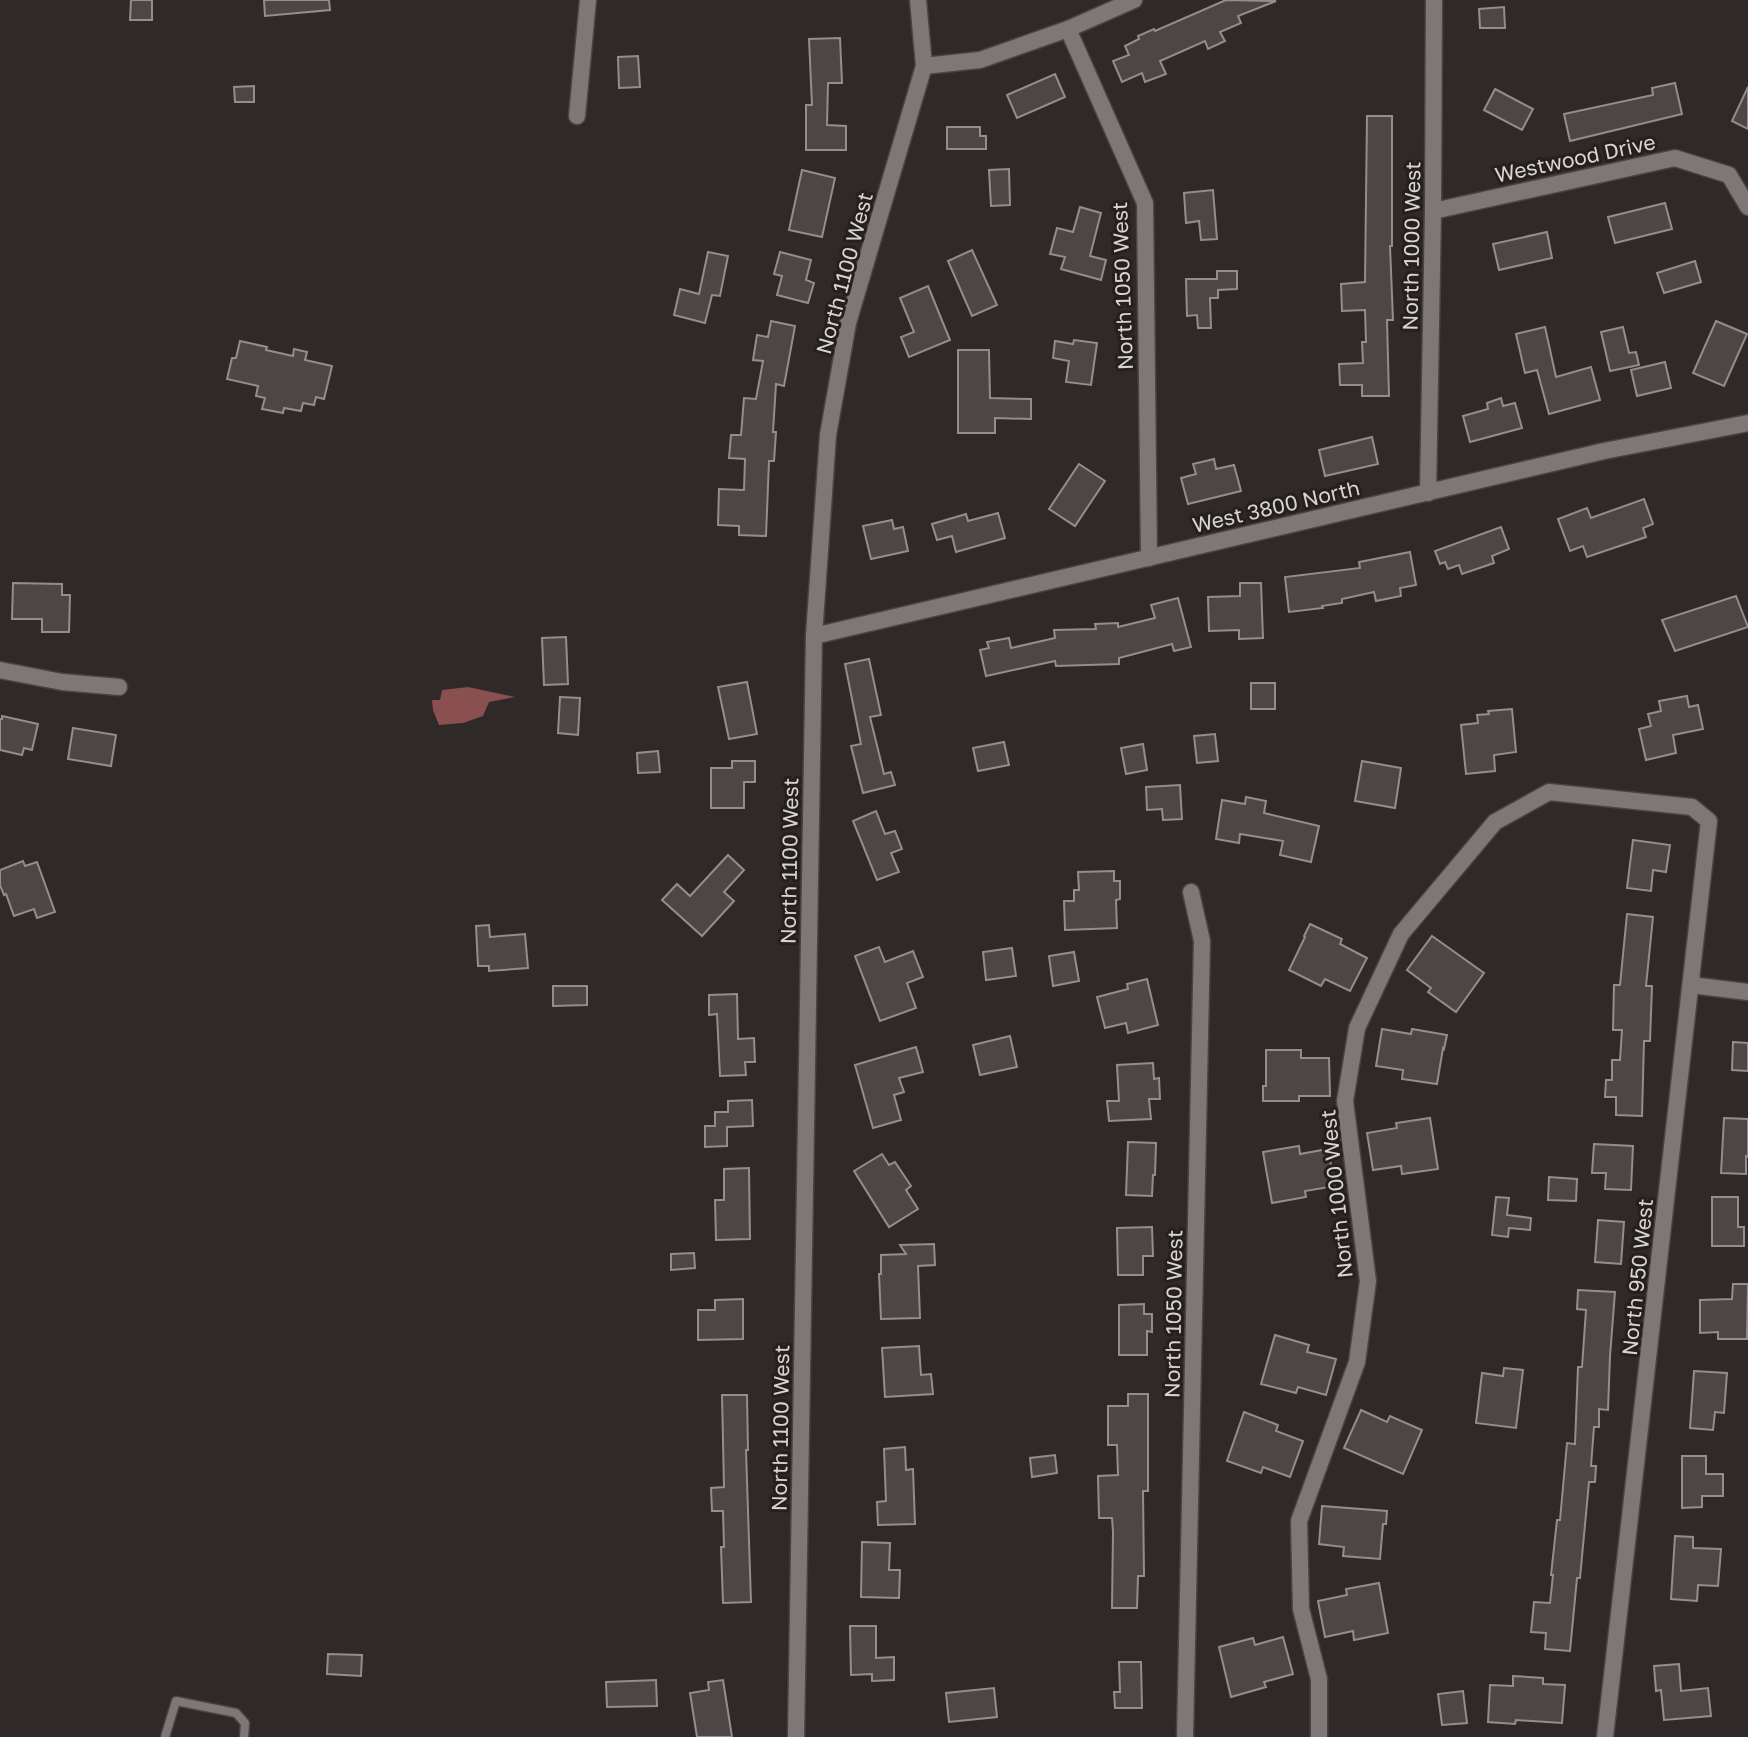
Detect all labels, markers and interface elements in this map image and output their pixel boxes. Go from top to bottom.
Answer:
street label: Westwood Drive [1492,128,1658,188]
street label: North 1000 West [1397,161,1425,331]
street label: North 1100 West [810,189,878,357]
street label: North 1050 West [1106,201,1138,371]
street label: West 3800 North [1190,474,1362,538]
street label: North 1100 West [775,778,803,944]
street label: North 1000 West [1314,1108,1358,1280]
street label: North 950 West [1616,1197,1658,1357]
street label: North 1050 West [1159,1230,1187,1398]
street label: North 1100 West [766,1345,794,1511]

